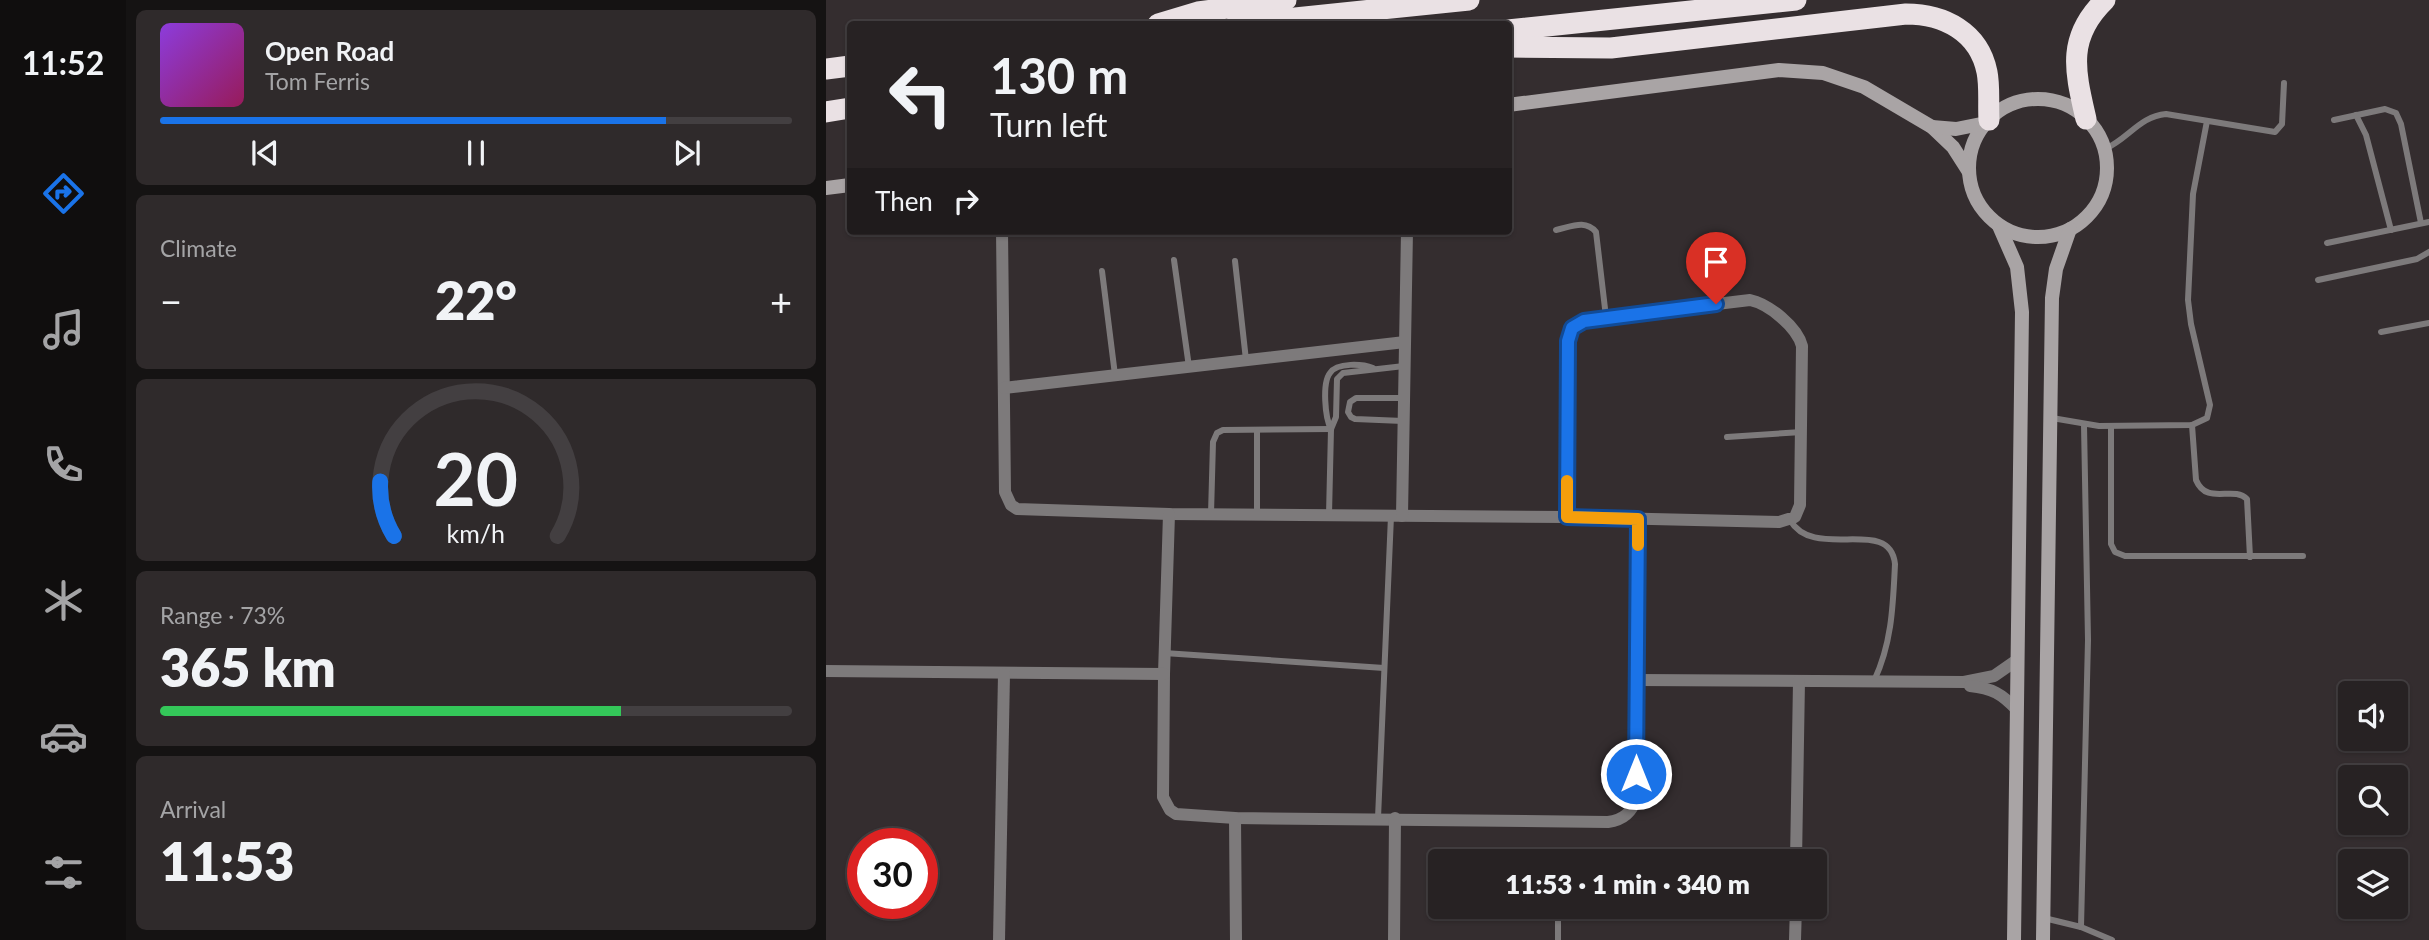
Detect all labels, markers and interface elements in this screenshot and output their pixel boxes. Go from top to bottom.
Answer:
text: Open Road [265,35,394,67]
text: 11:52 [22,43,104,82]
text: 130 m [990,46,1128,104]
icon: left [875,49,966,140]
text: Tom Ferris [265,67,370,95]
text: Turn left [990,105,1107,144]
icon: previous [246,134,284,172]
icon: pause [457,134,495,172]
icon: next [668,134,706,172]
icon: directions [39,169,88,218]
icon: right [947,182,985,220]
text: Then [875,185,933,217]
pin [1686,232,1746,304]
text: Climate [160,234,237,262]
icon: arrive [1697,243,1735,281]
text: 22° [435,269,517,331]
text: − [160,278,182,324]
text: + [770,278,792,324]
icon: music [39,305,88,354]
text: 20 [434,434,518,522]
icon: phone [39,440,88,489]
text: km/h [447,518,505,548]
icon: climate [39,576,88,625]
text: Range · 73% [160,601,285,629]
text: 365 km [160,636,336,698]
map controls [2338,681,2408,919]
button: sound [2338,681,2408,751]
icon: car [39,712,88,761]
position arrow [1599,737,1673,811]
button: search [2338,765,2408,835]
text: Arrival [160,795,226,823]
speed limit sign: 30 [847,828,938,919]
text: 11:53 [160,830,294,892]
icon: filters [39,848,88,897]
button: layers [2338,849,2408,919]
text: 11:53 · 1 min · 340 m [1505,868,1750,900]

